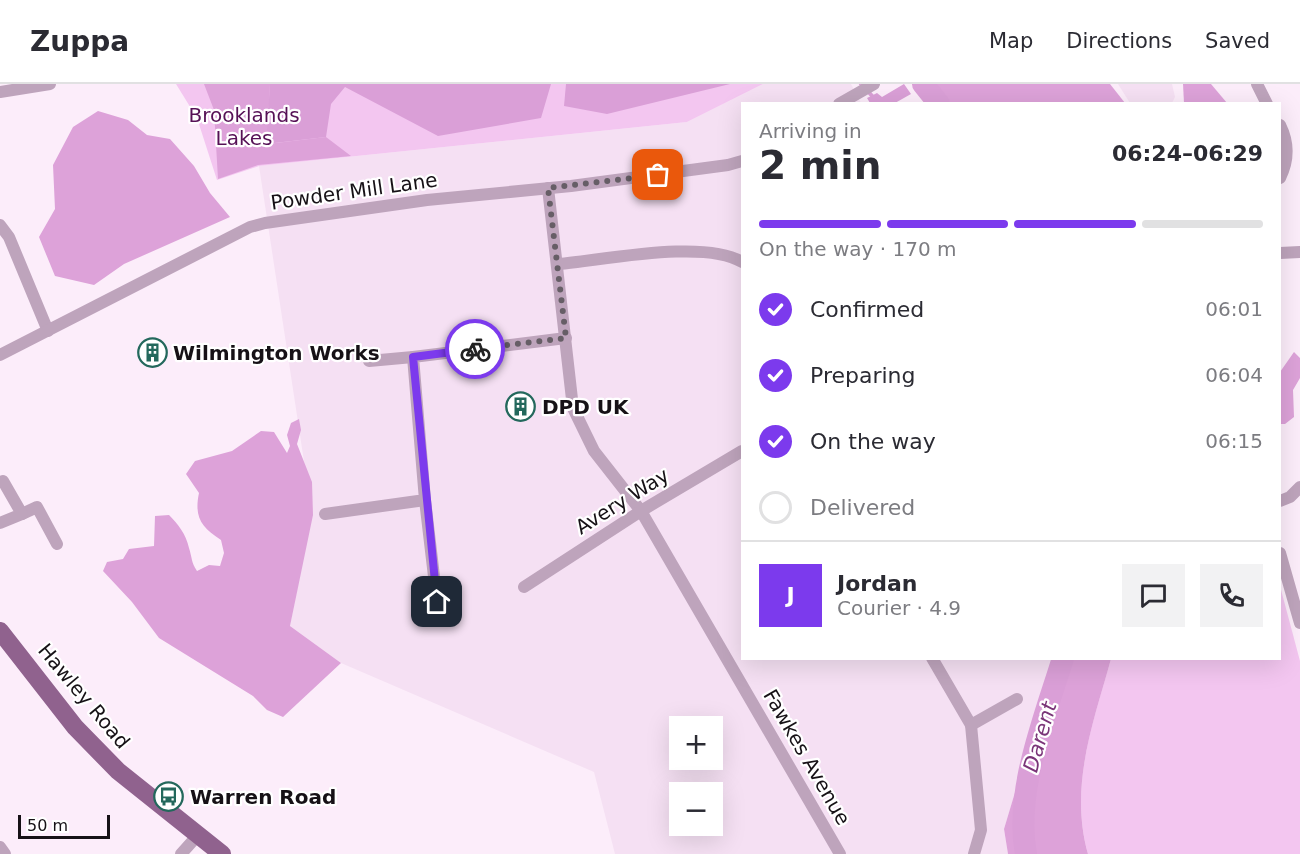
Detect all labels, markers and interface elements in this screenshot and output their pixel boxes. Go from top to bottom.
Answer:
text: Zuppa [30,25,129,58]
text: Map [989,29,1033,53]
text: Directions [1066,29,1172,53]
text: Saved [1205,29,1270,53]
park label: Brooklands Lakes [188,103,300,150]
text: Arriving in [759,119,862,143]
text: 06:24–06:29 [1112,141,1263,166]
text: 2 min [759,143,881,188]
pin [632,149,683,200]
icon: bag [641,158,674,191]
street label: Powder Mill Lane [269,167,439,215]
text: On the way · 170 m [759,237,957,261]
icon: check [759,293,792,326]
text: Confirmed [810,297,924,322]
text: 06:01 [1205,297,1263,321]
courier [445,319,505,379]
icon: bike [459,333,492,366]
building icon: Wilmington Works [136,337,168,369]
place label: Wilmington Works [173,341,380,365]
icon: check [759,359,792,392]
text: Preparing [810,363,916,388]
text: 06:04 [1205,363,1263,387]
building icon: DPD UK [505,391,537,423]
place label: DPD UK [542,395,630,419]
icon: check [759,425,792,458]
text: On the way [810,429,936,454]
text: 06:15 [1205,429,1263,453]
street label: Avery Way [571,463,673,539]
text: Delivered [810,495,915,520]
button: chat [1122,564,1185,627]
button: phone [1200,564,1263,627]
text: Jordan [837,571,917,596]
pin [411,576,462,627]
text: J [786,583,795,608]
icon: home [420,585,453,618]
text: Courier · 4.9 [837,596,961,620]
street label: Hawley Road [33,639,135,753]
street label: Fawkes Avenue [758,685,856,829]
water label: Darent [1019,698,1062,775]
map controls [669,716,723,836]
button: + [669,716,723,770]
bus stop icon: Warren Road [153,781,185,813]
button: − [669,782,723,836]
place label: Warren Road [190,785,336,809]
scale bar [18,812,110,840]
text: 50 m [27,816,68,835]

